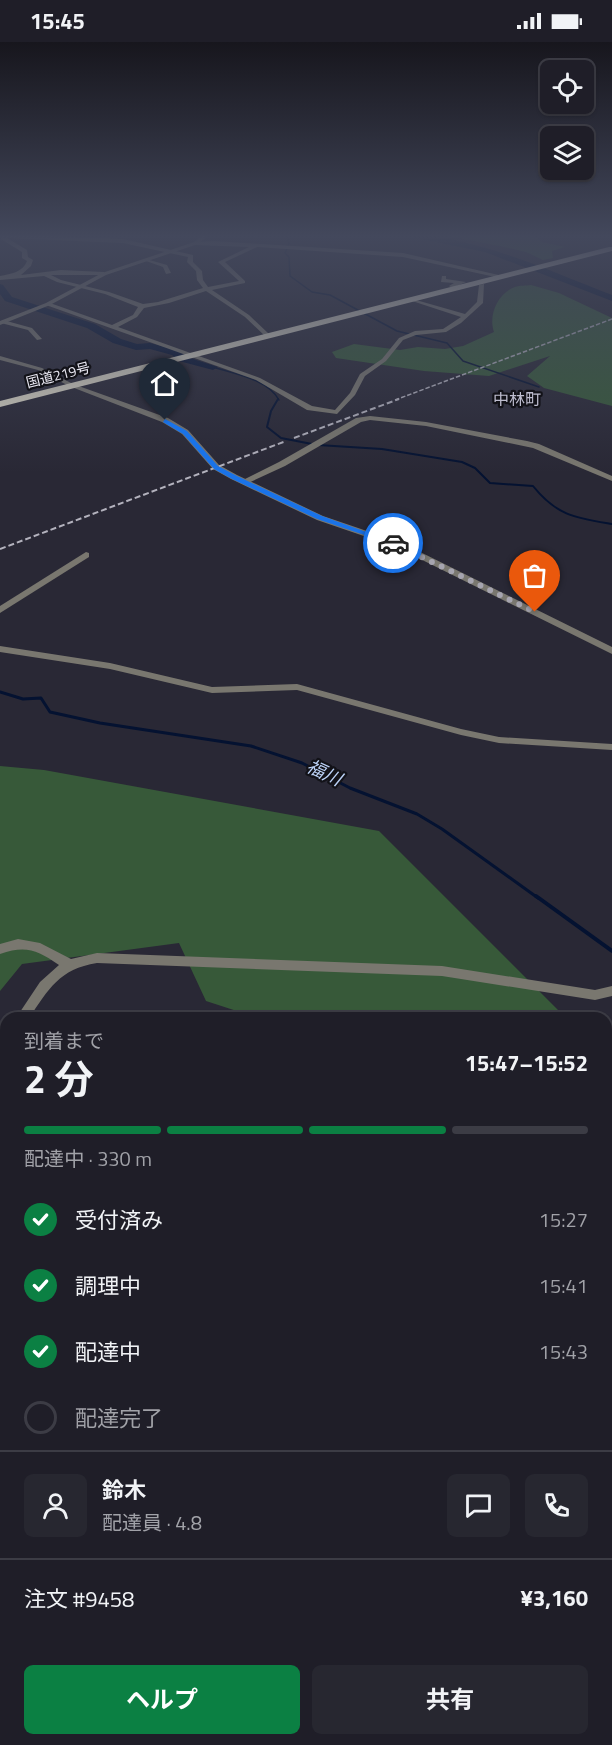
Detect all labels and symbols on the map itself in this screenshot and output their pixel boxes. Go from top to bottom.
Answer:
street label: 国道219号 [24,356,92,393]
pin [139,358,190,420]
district label: 中林町 [493,387,541,411]
courier [363,513,423,573]
pin [509,550,560,612]
water label: 福川 [302,753,348,793]

